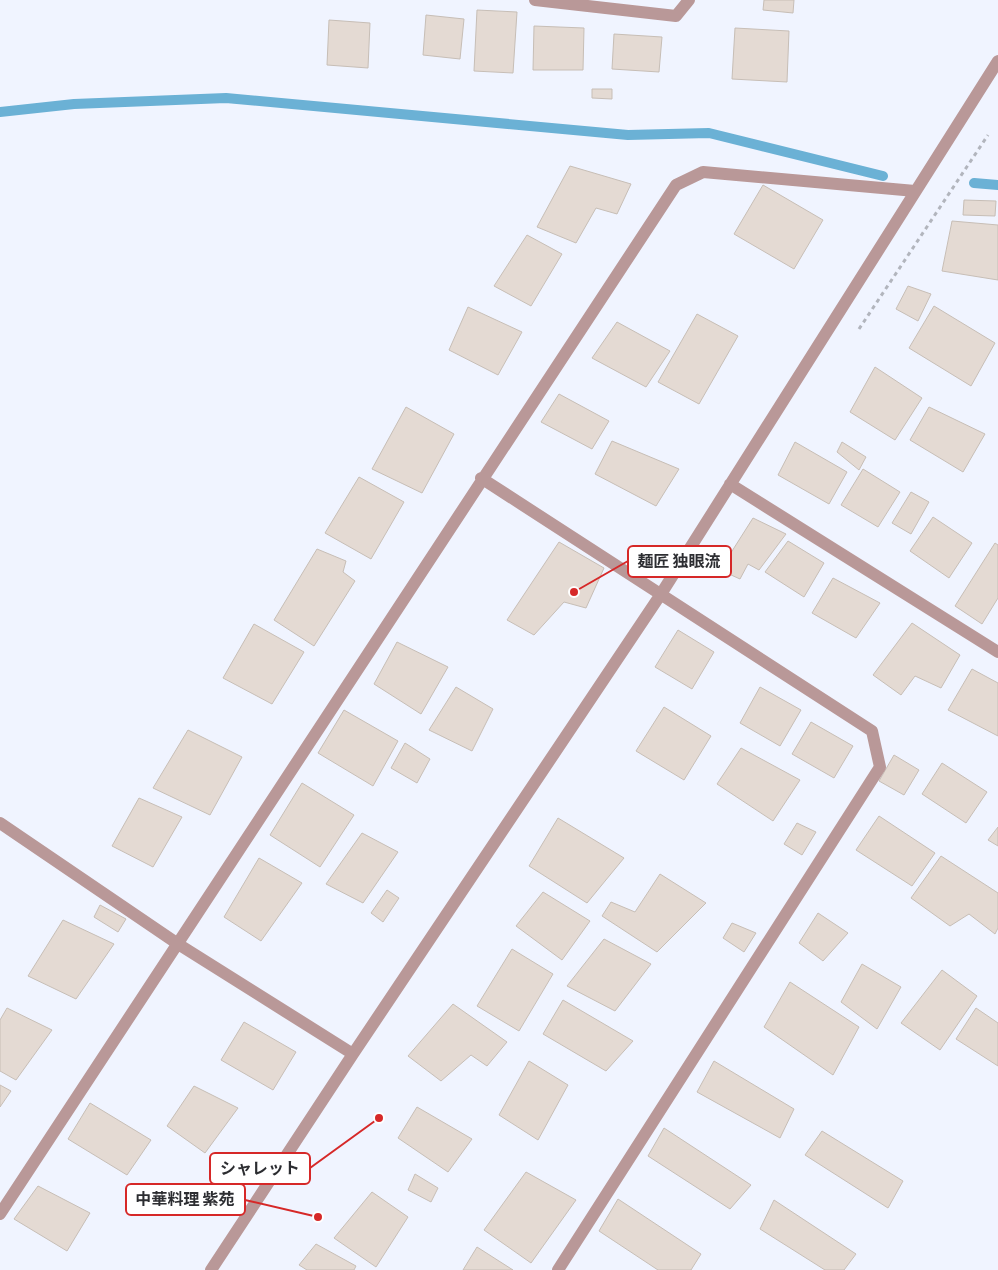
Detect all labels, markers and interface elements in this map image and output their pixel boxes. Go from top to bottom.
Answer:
callout: 麺匠 独眼流 [628,546,731,577]
text: 麺匠 独眼流 [637,550,721,572]
callout: シャレット [210,1153,310,1184]
text: シャレット [220,1157,300,1179]
callout: 中華料理 紫苑 [126,1184,245,1215]
text: 中華料理 紫苑 [135,1188,235,1210]

